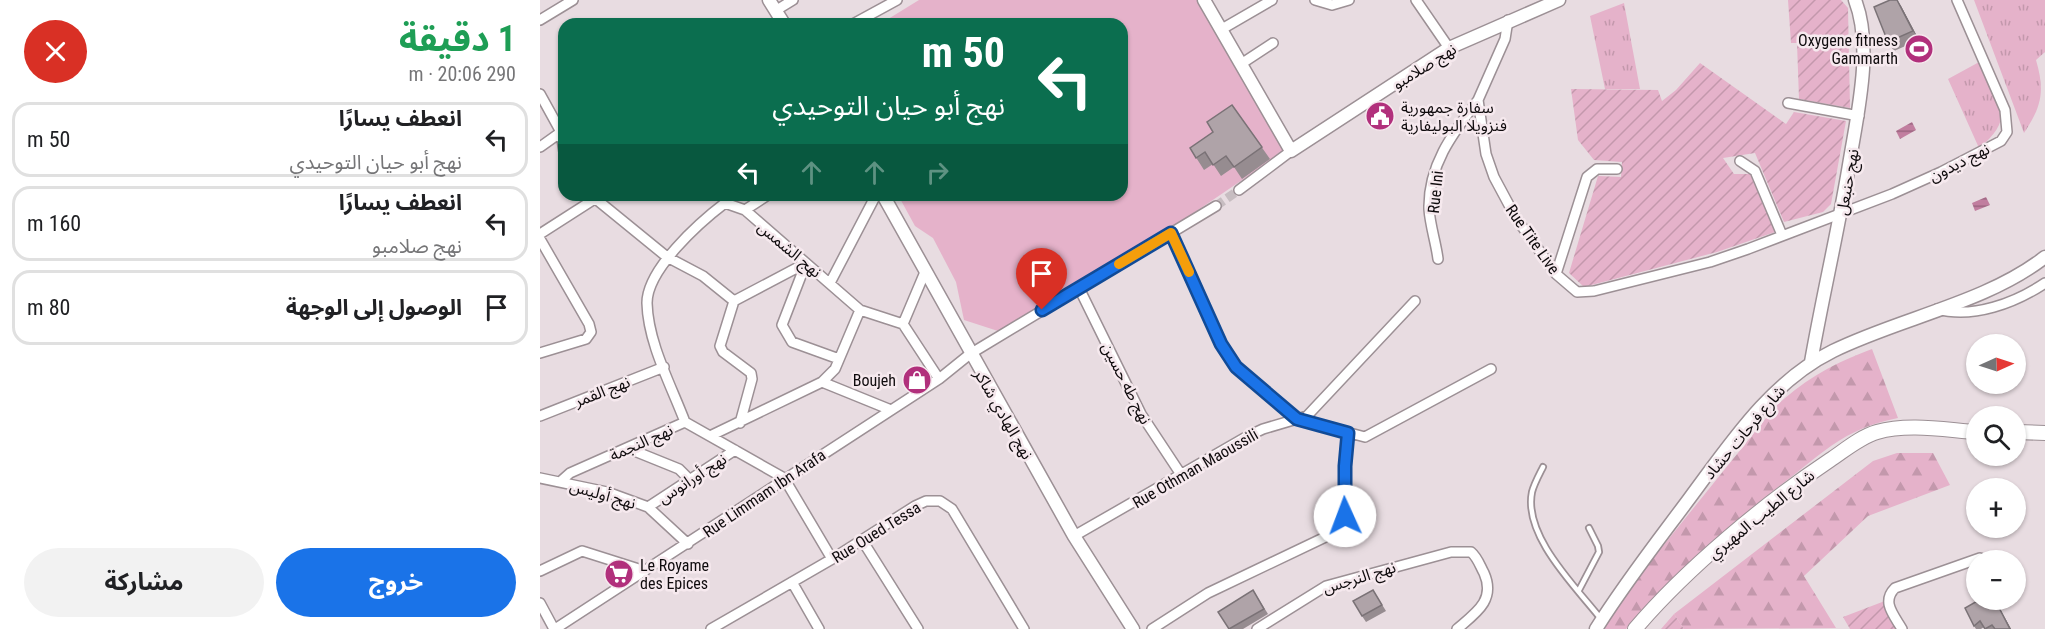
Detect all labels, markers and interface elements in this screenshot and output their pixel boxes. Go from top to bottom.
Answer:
text: 1 دقيقة [399,18,516,60]
button: close [24,20,87,83]
text: 50 m [922,28,1005,77]
place label: Oxygene fitness Gammarth [1798,31,1898,68]
sports icon: Oxygene fitness Gammarth [1903,33,1935,65]
street label: نهج صلامبو [1389,39,1461,96]
icon: left [1026,42,1104,120]
text: 290 m · 20:06 [409,62,516,86]
text: نهج أبو حيان التوحيدي [772,90,1005,122]
place label: سفارة جمهورية فنزويلا البوليفارية [1401,98,1507,135]
public building icon: سفارة جمهورية فنزويلا البوليفارية [1364,100,1396,132]
text: انعطف يسارًا [339,106,462,131]
icon: left [480,123,513,156]
text: 50 m [27,127,70,152]
street label: نهج ديدون [1926,139,1994,188]
street label: نهج حنبعل [1832,147,1866,217]
text: نهج أبو حيان التوحيدي [290,150,462,174]
icon: left [732,156,765,189]
icon: ahead [795,156,828,189]
icon: ahead [858,156,891,189]
icon: right [921,156,954,189]
street label: Rue Ini [1424,170,1447,214]
text: انعطف يسارًا [339,190,462,215]
street label: Rue Tite Live [1502,201,1563,278]
icon: left [480,207,513,240]
text: 160 m [27,211,81,236]
street label: نهج الشمس [752,217,826,284]
text: نهج صلامبو [372,234,462,258]
pin [1016,248,1067,310]
icon: arrive [1025,257,1058,290]
icon: arrive [480,291,513,324]
text: 80 m [27,295,70,320]
text: الوصول إلى الوجهة [286,295,462,320]
north arrow [1966,334,2026,394]
map controls [1966,334,2026,610]
street label: نهج طه حسين [1095,339,1155,429]
shop icon: Boujeh [901,364,933,396]
street label: نهج الهادي شاكر [967,365,1037,464]
place label: Boujeh [853,371,896,390]
street label: نهج القمر [571,372,634,414]
street label: شارع فرحات حشاد [1700,382,1791,485]
button: search [1966,406,2026,466]
street label: نهج النجمة [607,420,677,468]
street label: Rue Othman Maoussili [1129,425,1261,512]
street label: Rue Limmam Ibn Arafa [699,445,829,541]
street label: نهج أورانوس [654,449,732,510]
street label: شارع الطيب المهيري [1704,466,1820,565]
street label: نهج أوليس [567,476,638,516]
button: + [1966,478,2026,538]
position arrow [1313,484,1377,548]
street label: Rue Oued Tessa [828,498,924,567]
button: مشاركة [24,548,264,617]
button: خروج [276,548,516,617]
button: − [1966,550,2026,610]
place label: Le Royame des Epices [640,556,709,593]
street label: نهج النرجس [1320,557,1399,600]
supermarket icon: Le Royame des Epices [603,558,635,590]

